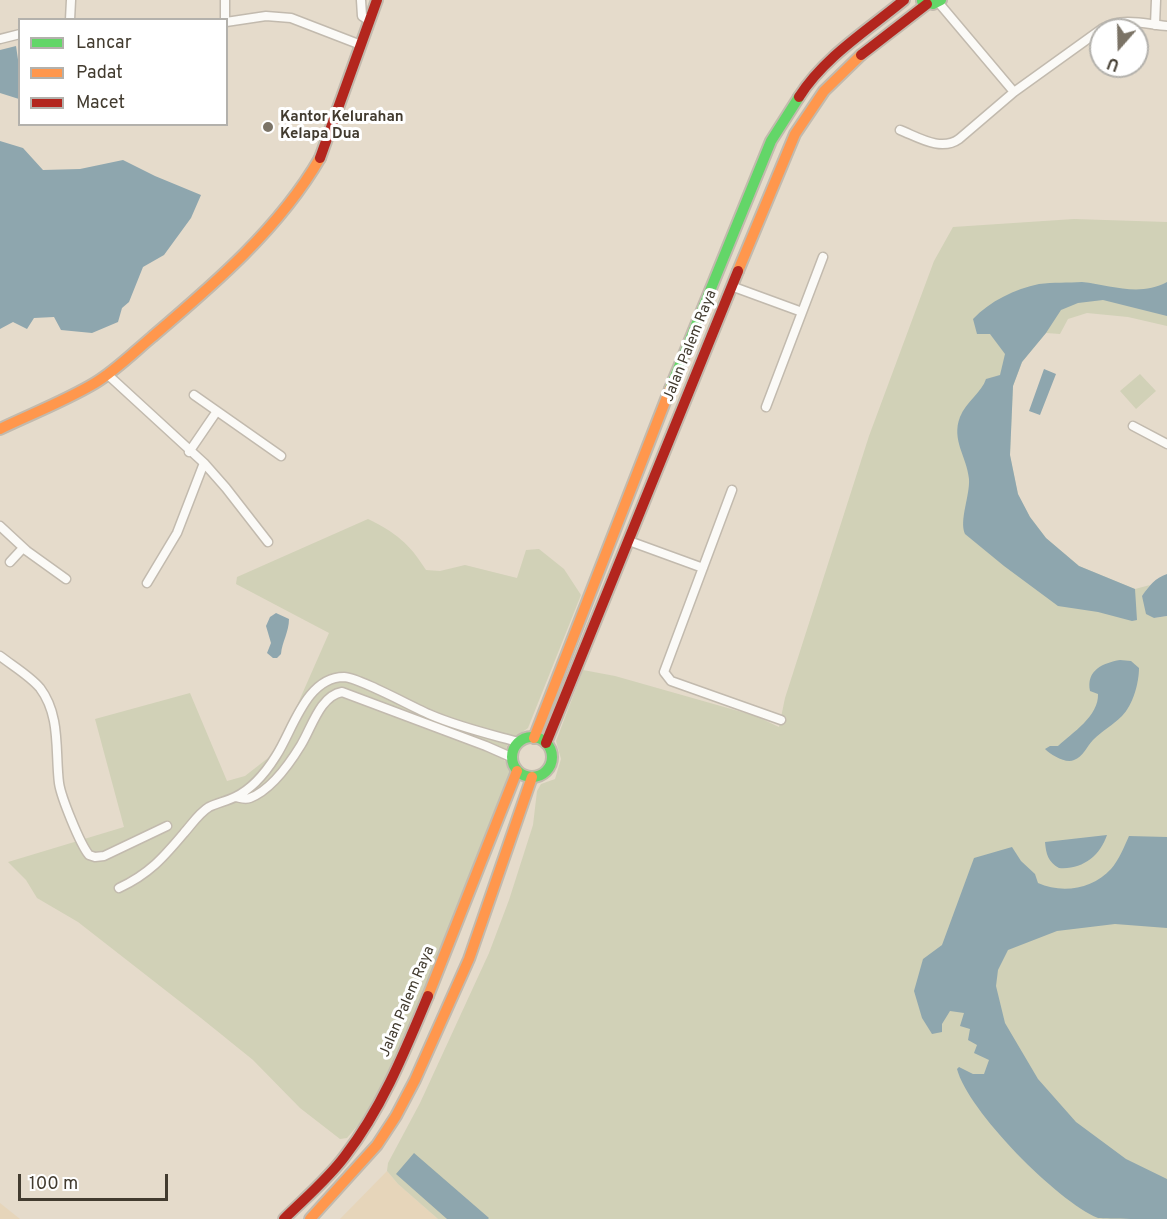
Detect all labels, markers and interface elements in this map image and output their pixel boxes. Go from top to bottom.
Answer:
legend [18,18,228,126]
north arrow [1089,18,1149,78]
text: Lancar [76,32,132,55]
text: U [1105,52,1122,74]
text: Padat [76,62,123,85]
text: Macet [76,92,125,115]
place label: Kantor Kelurahan Kelapa Dua [280,109,404,144]
marker: Kantor Kelurahan Kelapa Dua [261,120,275,134]
street label: Jalan Palem Raya [660,288,722,404]
street label: Jalan Palem Raya [377,944,439,1060]
scale bar [21,1162,171,1200]
text: 100 m [29,1173,78,1196]

